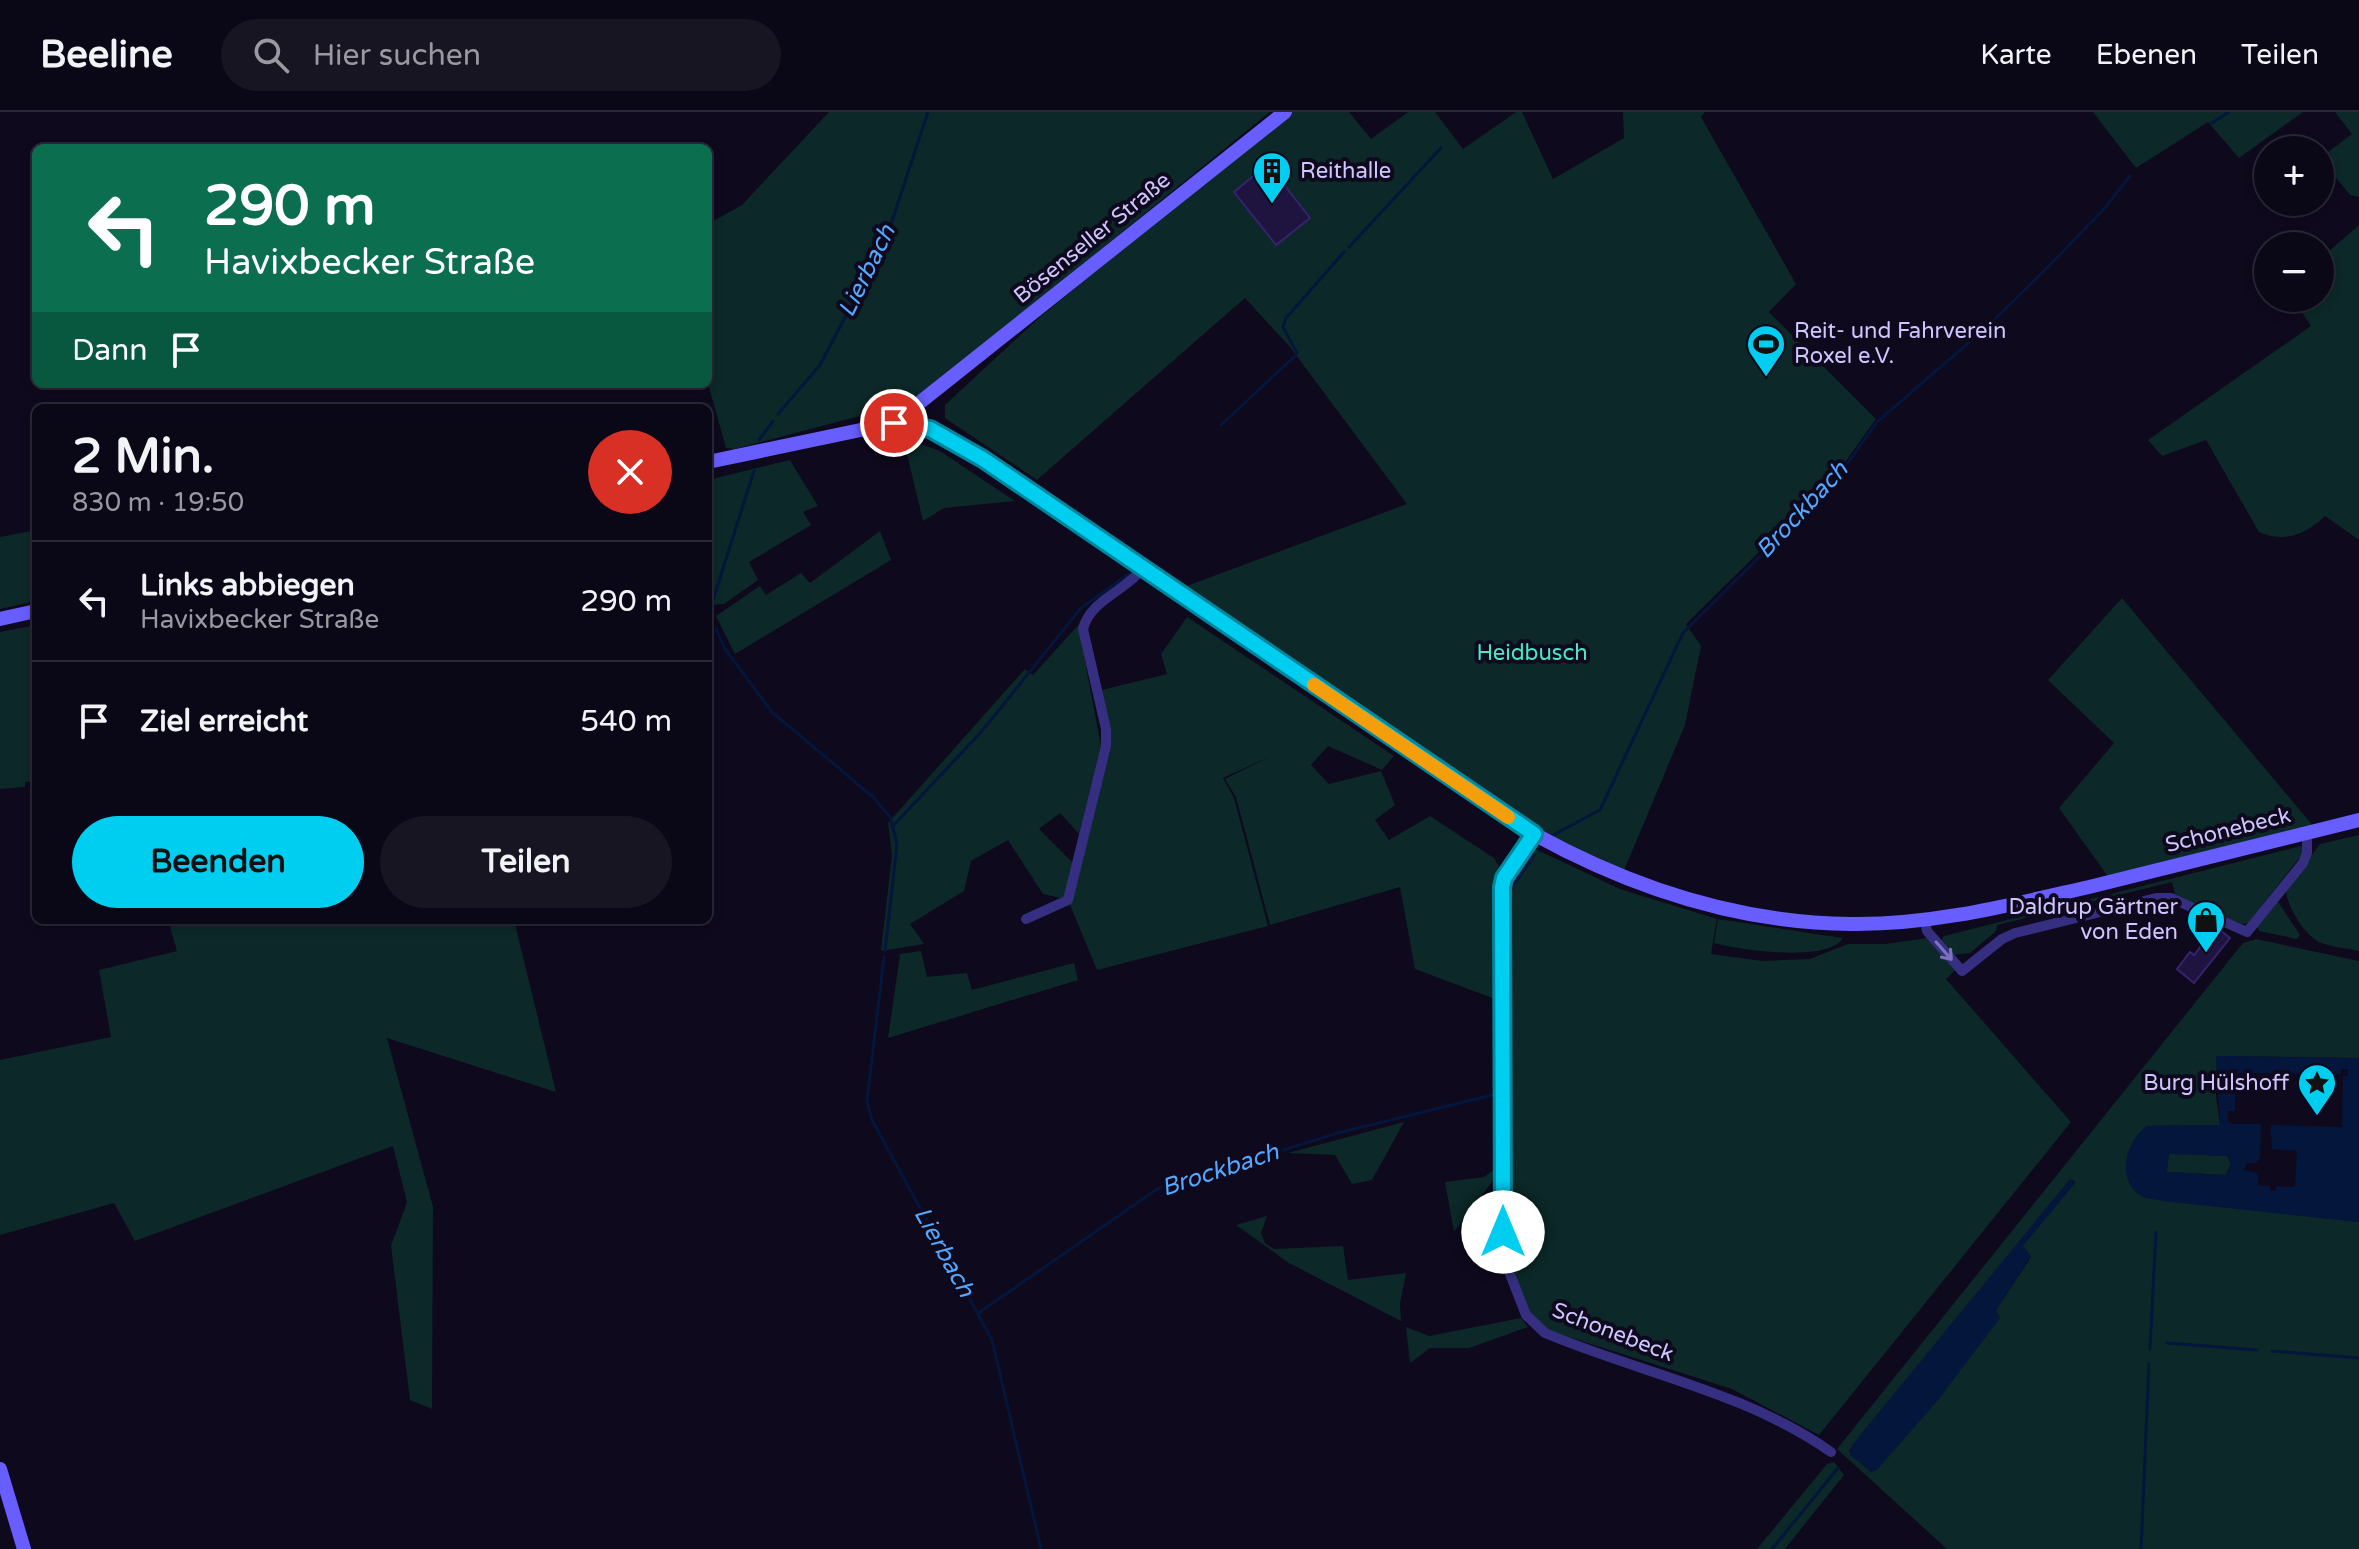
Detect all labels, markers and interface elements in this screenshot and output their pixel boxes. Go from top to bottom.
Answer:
search box [221,19,781,91]
text: Beeline [40,32,173,78]
icon: search [249,33,293,77]
text: Hier suchen [313,37,481,74]
text: Karte [1980,38,2052,72]
text: Ebenen [2096,38,2197,72]
text: Teilen [2241,38,2319,72]
map controls [2254,136,2334,312]
button: + [2254,136,2334,216]
building icon: Reithalle [1251,150,1293,205]
place label: Reithalle [1300,158,1391,184]
street label: Bösenseller Straße [1009,167,1175,309]
text: 290 m [204,173,375,240]
icon: left [72,176,176,280]
water label: Lierbach [832,219,902,322]
button: − [2254,232,2334,312]
text: Havixbecker Straße [204,241,535,284]
place label: Reit- und Fahrverein Roxel e.V. [1794,318,2006,369]
sports icon: Reit- und Fahrverein Roxel e.V. [1745,323,1787,378]
icon: arrive [164,328,208,372]
text: Dann [72,332,148,369]
pin [860,389,928,457]
icon: arrive [872,401,916,445]
text: 2 Min. [72,428,214,486]
button: close [588,430,672,514]
water label: Brockbach [1750,455,1855,564]
text: 830 m · 19:50 [72,487,244,518]
text: Links abbiegen [140,567,355,604]
icon: left [72,579,116,623]
text: 290 m [580,583,672,620]
text: Havixbecker Straße [140,604,379,635]
park label: Heidbusch [1476,640,1588,666]
icon: arrive [72,699,116,743]
text: Ziel erreicht [140,703,308,740]
text: 540 m [580,703,672,740]
street label: Schonebeck [2163,802,2293,858]
button: Beenden [72,816,364,908]
button: Teilen [380,816,672,908]
place label: Daldrup Gärtner von Eden [2008,894,2179,945]
shop icon: Daldrup Gärtner von Eden [2185,899,2227,954]
one-way arrow [1935,941,1953,961]
place icon: Burg Hülshoff [2296,1062,2338,1117]
place label: Burg Hülshoff [2143,1070,2289,1096]
water label: Brockbach [1158,1137,1284,1203]
position arrow [1461,1190,1545,1274]
water label: Lierbach [907,1202,981,1303]
street label: Schonebeck [1549,1297,1677,1367]

